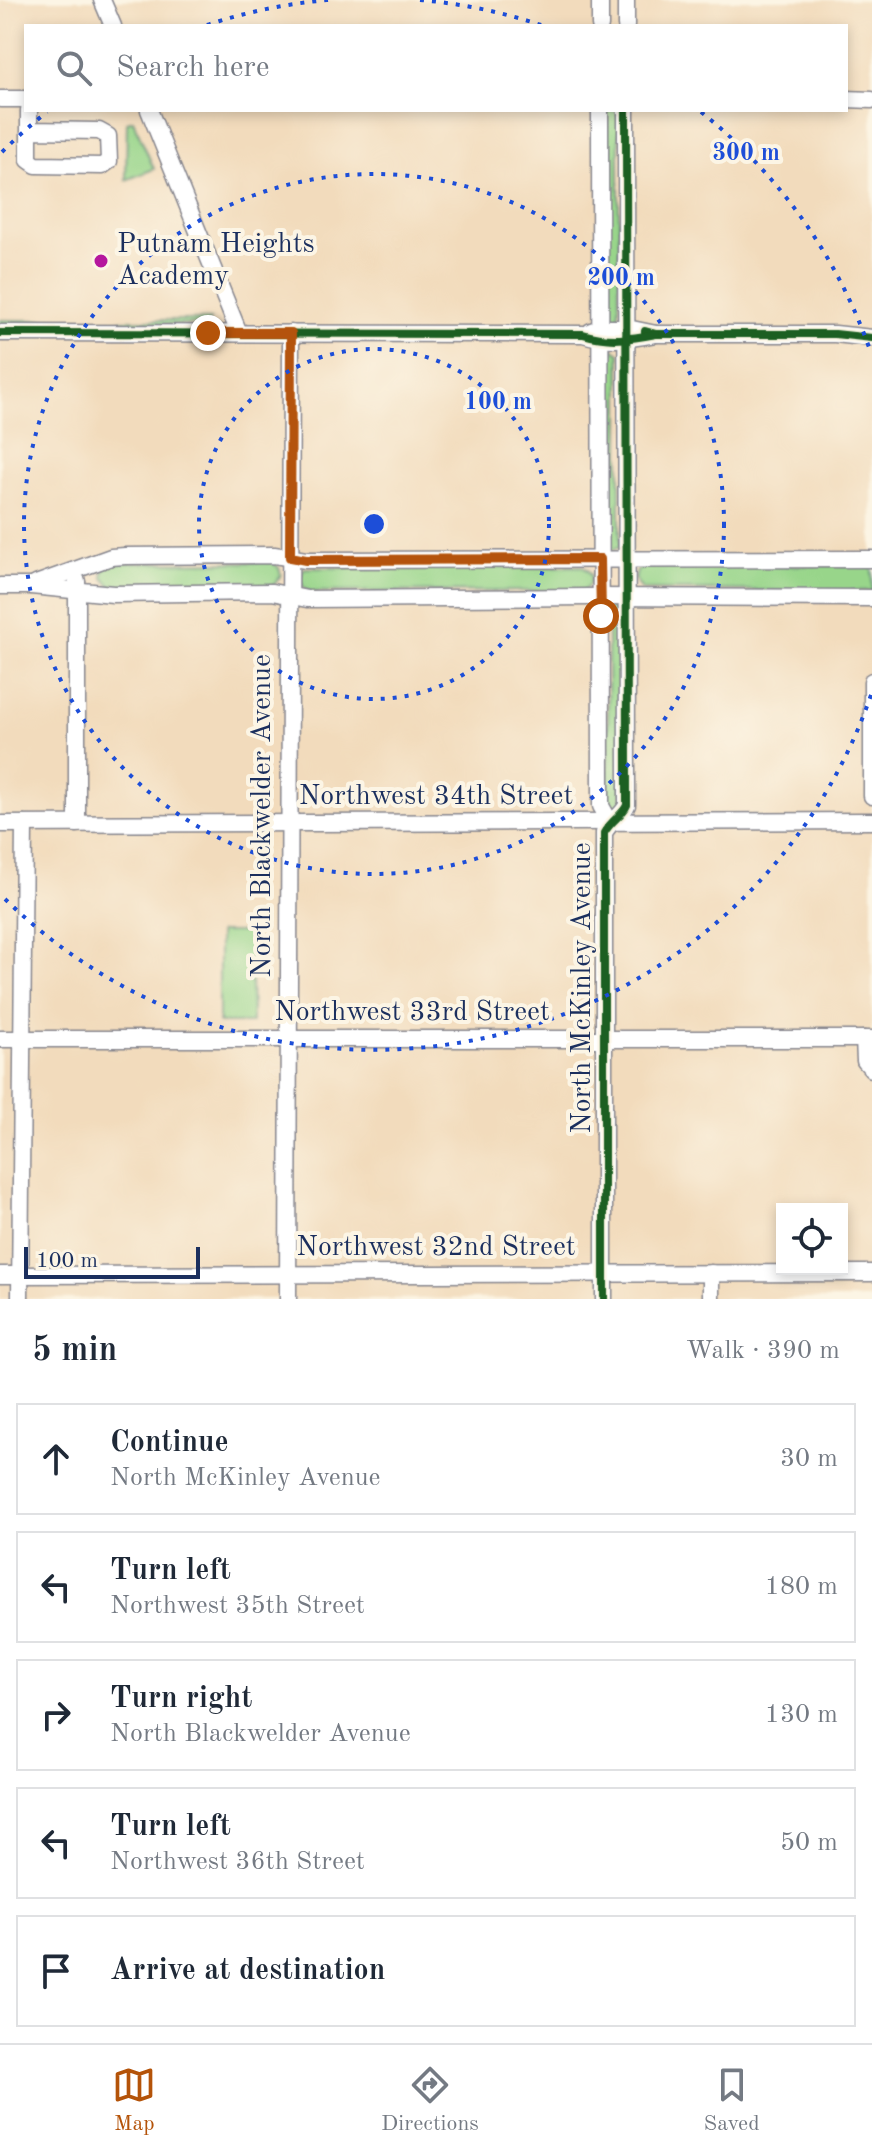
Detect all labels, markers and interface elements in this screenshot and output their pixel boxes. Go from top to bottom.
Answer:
search box [24,24,848,112]
icon: search [52,46,96,90]
text: Search here [116,53,270,83]
text: 300 m [712,142,780,166]
place label: Putnam Heights Academy [117,231,315,291]
marker: Putnam Heights Academy [92,252,110,270]
text: 200 m [587,267,655,291]
route end [190,315,226,351]
text: 100 m [464,391,532,415]
centre of rings [360,510,388,538]
route start [583,598,619,634]
street label: North Blackwelder Avenue [249,654,277,978]
street label: Northwest 34th Street [299,783,573,811]
street label: North McKinley Avenue [569,842,597,1134]
street label: Northwest 33rd Street [274,999,550,1027]
map controls [776,1203,848,1275]
button: locate [776,1203,848,1275]
street label: Northwest 32nd Street [296,1234,576,1262]
scale bar [24,1243,200,1279]
text: 100 m [36,1250,98,1272]
text: 5 min [32,1334,117,1368]
text: Walk · 390 m [686,1338,840,1364]
text: Continue [110,1428,229,1458]
icon: ahead [34,1437,78,1481]
text: 30 m [780,1446,838,1472]
text: North McKinley Avenue [110,1465,381,1491]
text: Turn left [110,1556,231,1586]
icon: left [34,1565,78,1609]
text: 180 m [765,1574,838,1600]
text: Northwest 35th Street [110,1593,365,1619]
text: Turn right [110,1684,252,1714]
icon: right [34,1693,78,1737]
text: 130 m [765,1702,838,1728]
text: North Blackwelder Avenue [110,1721,411,1747]
text: Turn left [110,1812,231,1842]
icon: left [34,1821,78,1865]
text: 50 m [780,1830,838,1856]
text: Northwest 36th Street [110,1849,365,1875]
icon: arrive [34,1949,78,1993]
text: Arrive at destination [110,1956,385,1986]
tab: Map [112,2063,156,2138]
tab: Directions [381,2063,479,2138]
tab: Saved [704,2063,760,2138]

